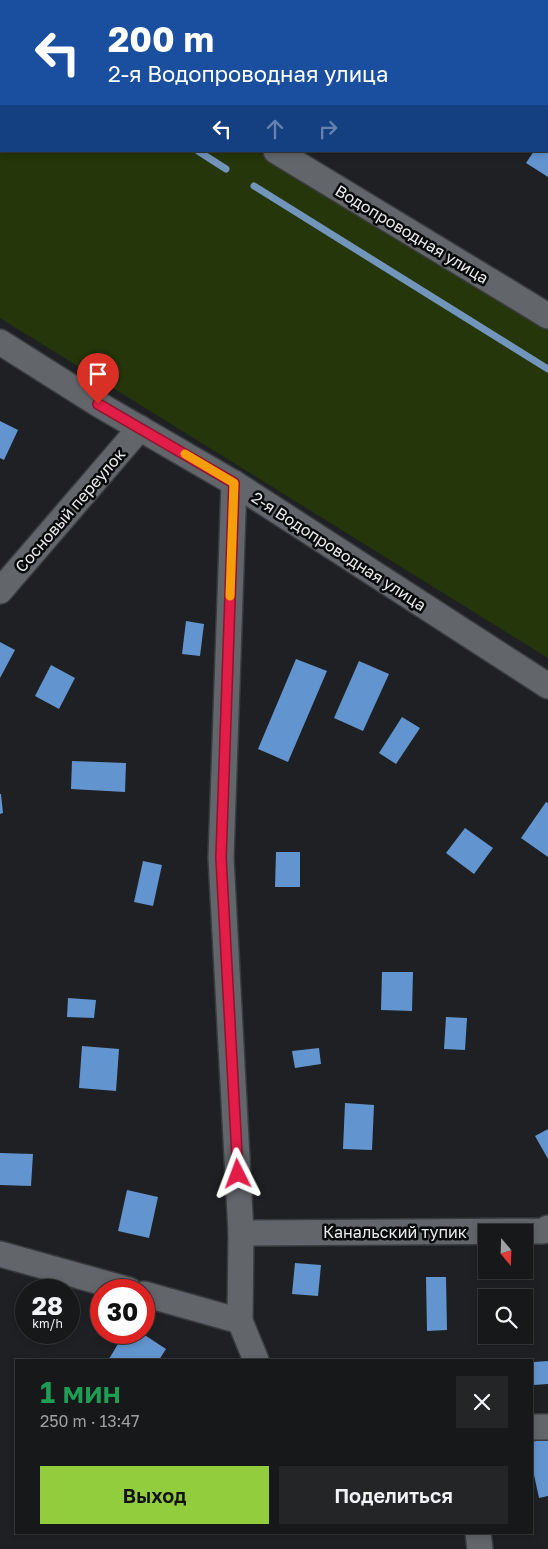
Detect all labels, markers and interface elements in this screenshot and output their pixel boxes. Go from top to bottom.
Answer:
text: 200 m [108,18,214,60]
icon: left [25,20,90,85]
text: 2-я Водопроводная улица [108,60,388,87]
icon: left [208,115,236,143]
icon: ahead [261,115,289,143]
icon: right [314,115,342,143]
street label: Водопроводная улица [332,180,492,288]
pin [77,353,119,404]
icon: arrive [84,360,112,388]
street label: Сосновый переулок [11,444,129,576]
street label: 2-я Водопроводная улица [248,487,430,615]
position arrow [211,1147,263,1199]
street label: Канальский тупик [323,1222,467,1242]
north arrow [478,1224,532,1279]
map controls [478,1224,533,1344]
speed limit sign: 30 [90,1279,155,1344]
button: search [478,1289,533,1344]
text: 28 [32,1290,63,1321]
text: km/h [32,1316,63,1331]
text: 1 мин [40,1374,121,1410]
button: close [456,1376,508,1428]
text: 250 m · 13:47 [40,1411,140,1431]
button: Выход [40,1466,269,1524]
button: Поделиться [279,1466,508,1524]

